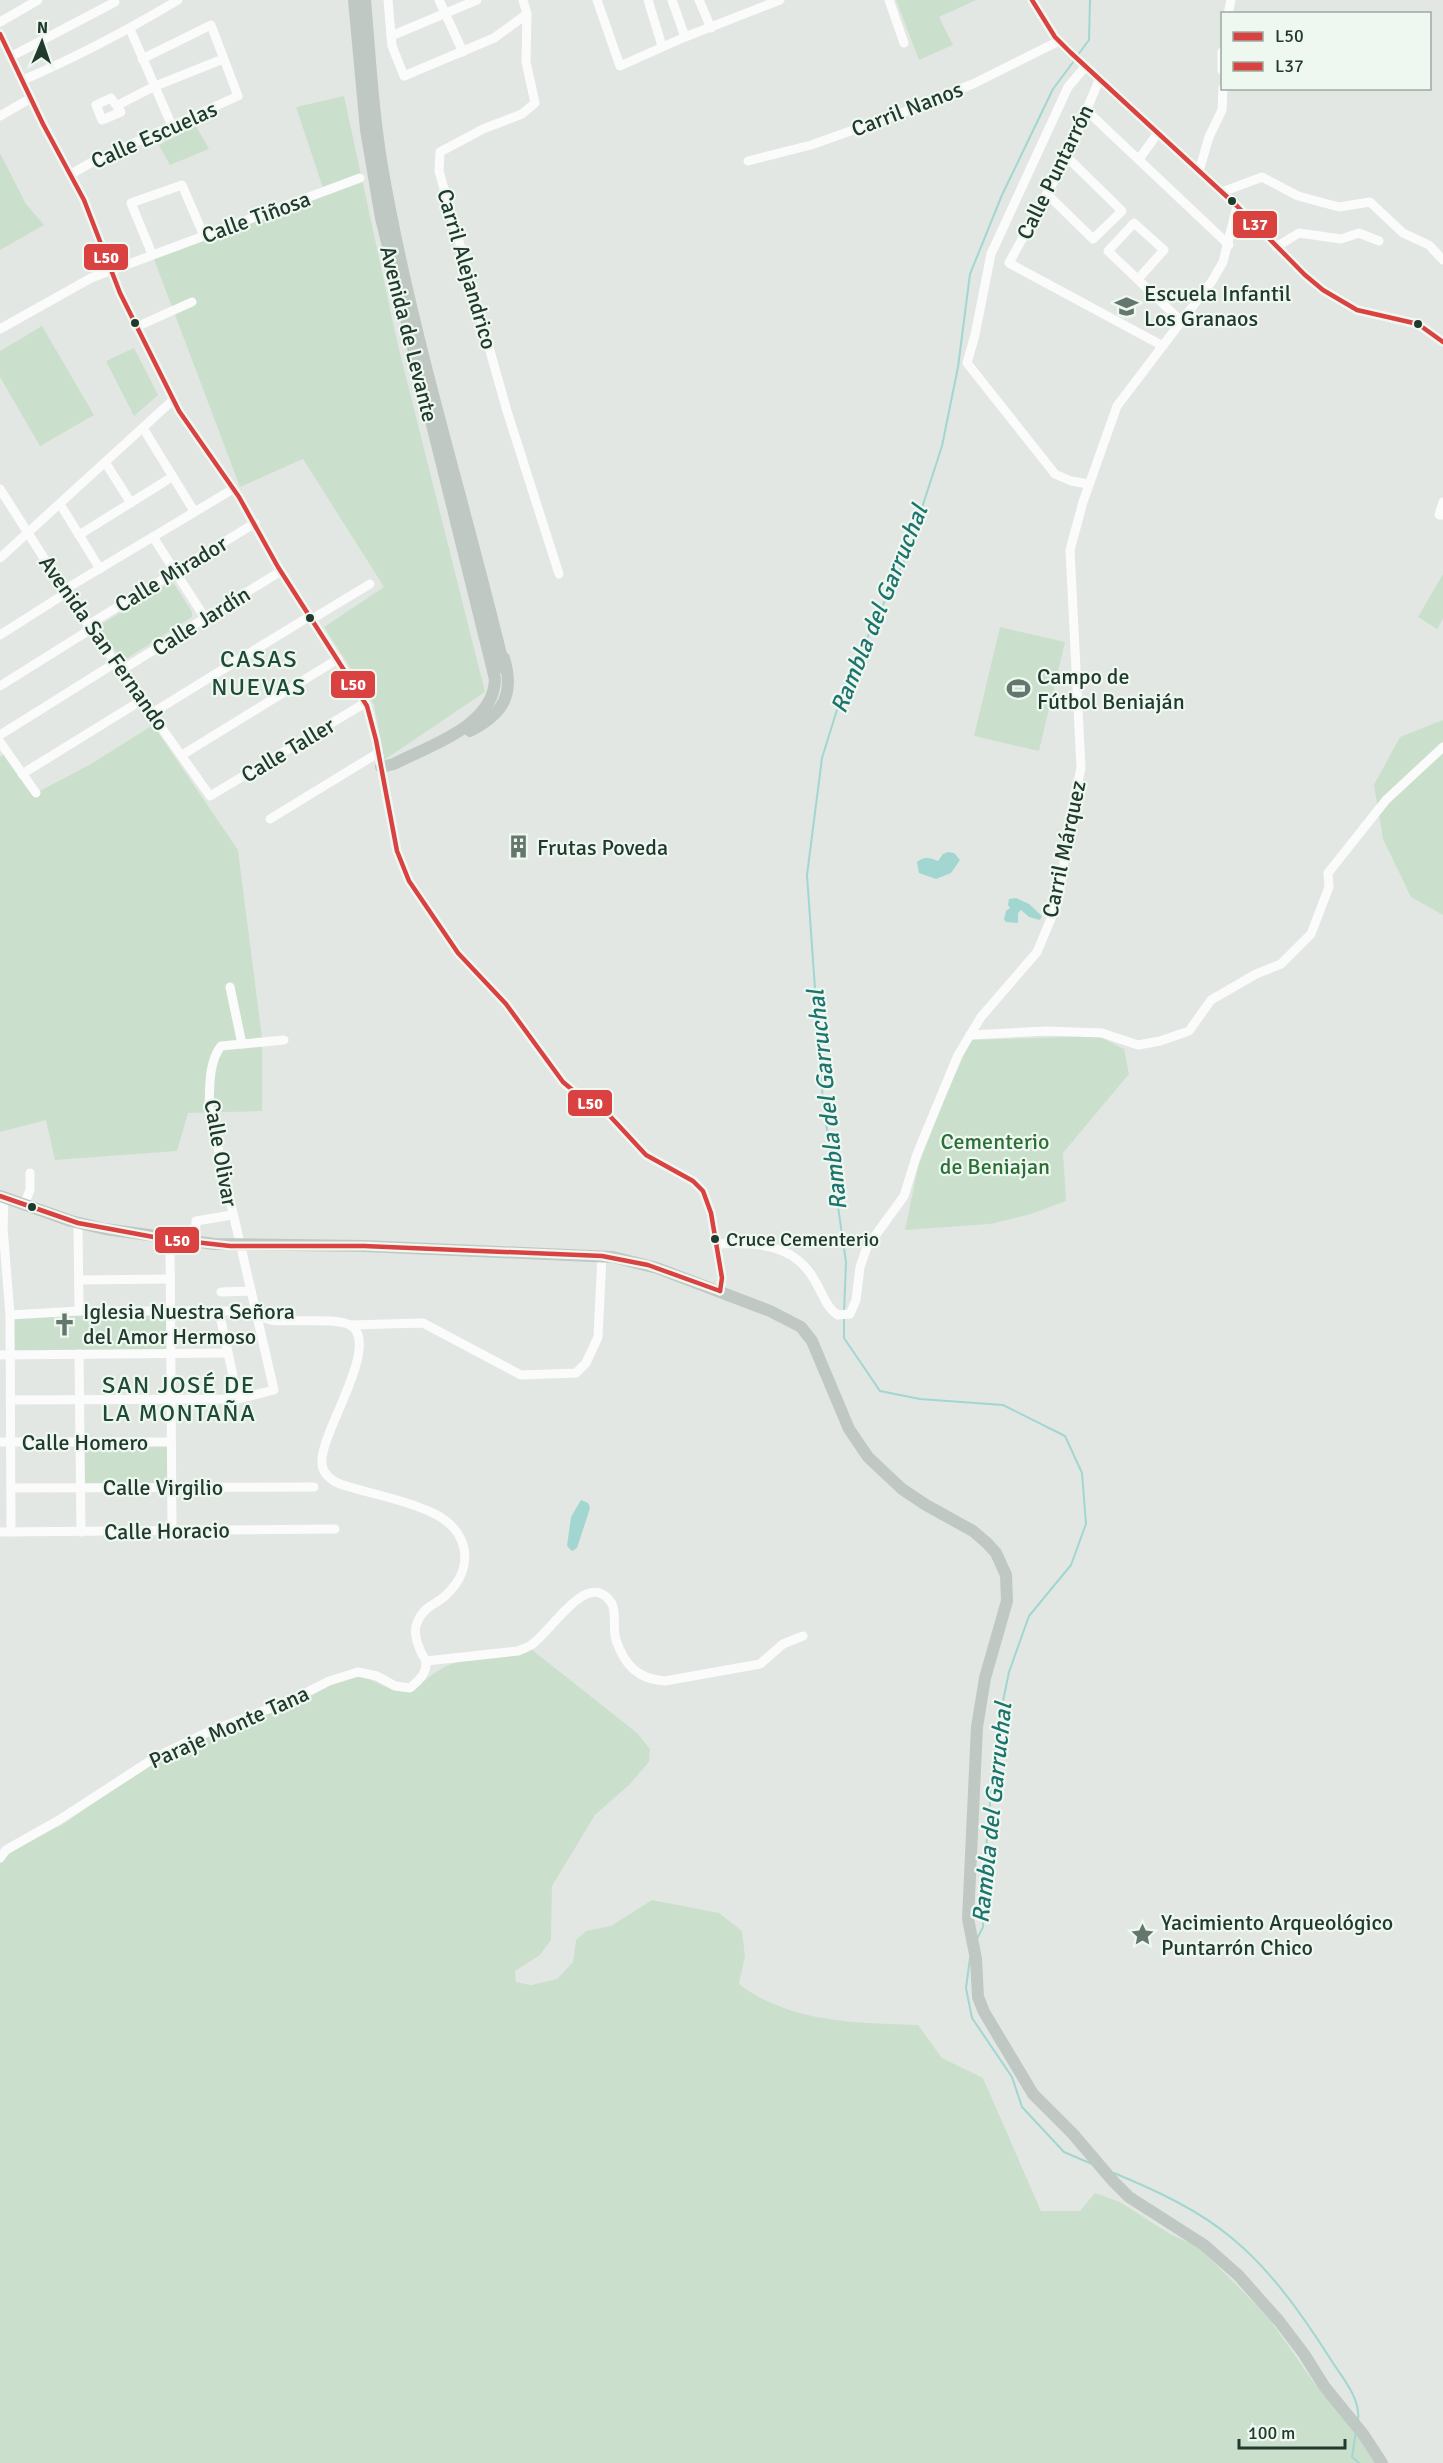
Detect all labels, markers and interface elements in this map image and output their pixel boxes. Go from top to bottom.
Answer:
north arrow [12,12,72,72]
legend [1221,12,1431,90]
text: N [37,18,48,38]
text: L50 [1275,25,1304,47]
text: L37 [1275,55,1304,77]
street label: Carril Nanos [847,75,967,143]
street label: Calle Escuelas [87,95,221,175]
street label: Calle Puntarrón [1011,100,1099,244]
street label: Calle Tiñosa [198,185,314,249]
street label: Carril Alejandrico [431,186,503,352]
unlabelled marker [1226,195,1238,207]
line badge: L37 [1232,210,1278,239]
text: L37 [1242,215,1268,235]
line badge: L50 [83,243,129,271]
street label: Avenida de Levante [374,243,444,425]
text: L50 [93,248,119,268]
place label: Escuela Infantil Los Granaos [1144,280,1291,332]
school or university icon: Escuela Infantil Los Granaos [1113,293,1139,319]
unlabelled marker [129,317,141,329]
unlabelled marker [1412,318,1424,330]
water label: Rambla del Garruchal [824,499,935,717]
street label: Calle Mirador [110,530,232,618]
street label: Avenida San Fernando [33,550,175,736]
street label: Calle Jardín [147,580,255,662]
unlabelled marker [304,612,316,624]
district label: CASAS NUEVAS [211,644,307,702]
place label: Campo de Fútbol Beniaján [1037,663,1185,715]
line badge: L50 [330,670,376,699]
text: L50 [340,675,366,695]
sports icon: Campo de Fútbol Beniaján [1006,676,1032,702]
street label: Calle Taller [236,712,340,788]
street label: Carril Márquez [1036,778,1092,920]
building icon: Frutas Poveda [506,834,532,860]
place label: Frutas Poveda [537,834,668,861]
water label: Rambla del Garruchal [800,986,854,1212]
line badge: L50 [567,1089,613,1117]
text: L50 [577,1094,603,1114]
street label: Calle Olivar [198,1097,244,1209]
park label: Cementerio de Beniajan [940,1128,1050,1180]
unlabelled marker [26,1201,38,1213]
line badge: L50 [154,1226,200,1254]
place label: Cruce Cementerio [726,1227,879,1252]
text: L50 [164,1231,190,1251]
marker: Cruce Cementerio [709,1233,721,1245]
place label: Iglesia Nuestra Señora del Amor Hermoso [83,1298,295,1350]
church icon: Iglesia Nuestra Señora del Amor Hermoso [52,1311,78,1337]
district label: SAN JOSÉ DE LA MONTAÑA [102,1370,256,1428]
street label: Calle Homero [22,1429,148,1456]
street label: Calle Virgilio [103,1474,223,1501]
street label: Calle Horacio [104,1516,230,1546]
street label: Paraje Monte Tana [145,1680,313,1774]
water label: Rambla del Garruchal [965,1699,1019,1925]
place label: Yacimiento Arqueológico Puntarrón Chico [1161,1909,1393,1961]
place icon: Yacimiento Arqueológico Puntarrón Chico [1130,1922,1156,1948]
scale bar [1239,2412,1346,2450]
text: 100 m [1248,2422,1295,2444]

